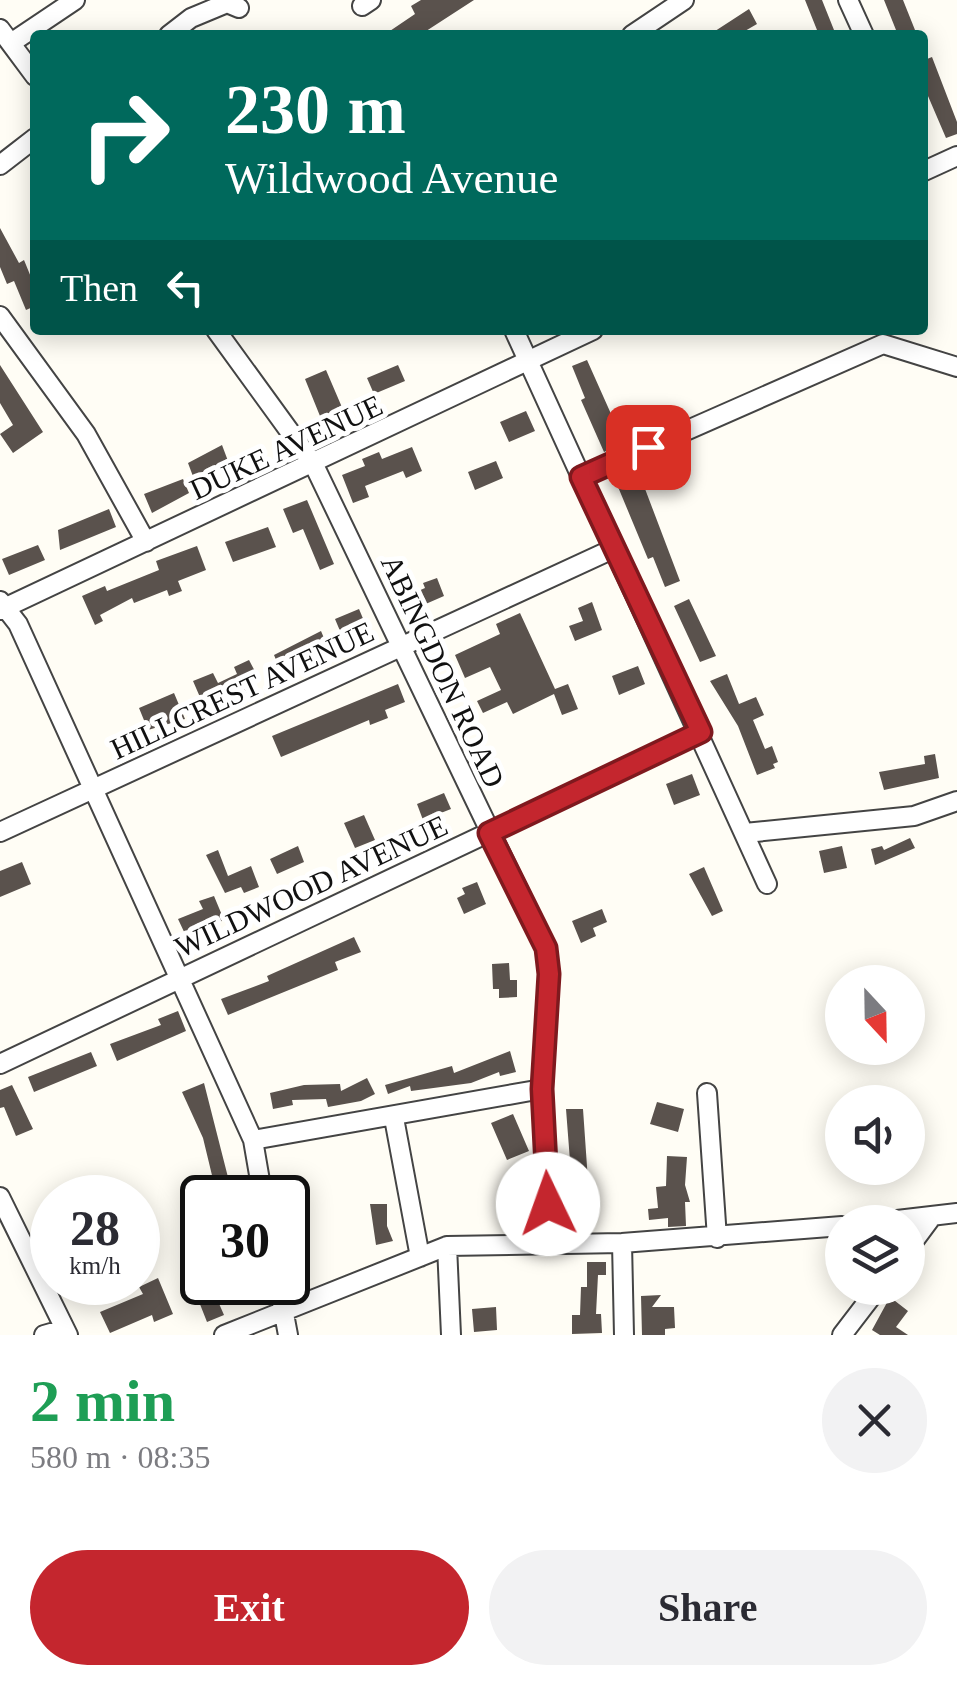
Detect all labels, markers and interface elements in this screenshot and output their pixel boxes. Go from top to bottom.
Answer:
icon: right [60,70,190,200]
text: 230 m [225,71,406,148]
text: Wildwood Avenue [225,153,559,203]
icon: left [158,260,213,315]
text: Then [60,267,138,309]
street label: DUKE AVENUE [184,388,388,506]
pin [606,405,691,490]
icon: arrive [621,420,676,475]
street label: ABINGDON ROAD [375,550,511,792]
street label: HILLCREST AVENUE [105,615,379,765]
street label: WILDWOOD AVENUE [169,808,453,964]
north arrow [825,965,925,1065]
map controls [825,965,925,1305]
button: sound [825,1085,925,1185]
position arrow [496,1152,600,1256]
speed limit sign: 30 [180,1175,310,1305]
text: 28 [70,1200,120,1256]
button: layers [825,1205,925,1305]
text: km/h [69,1252,121,1279]
text: 2 min [30,1368,175,1434]
button: close [822,1368,927,1473]
text: 580 m · 08:35 [30,1439,210,1475]
button: Exit [30,1550,469,1665]
button: Share [489,1550,927,1665]

